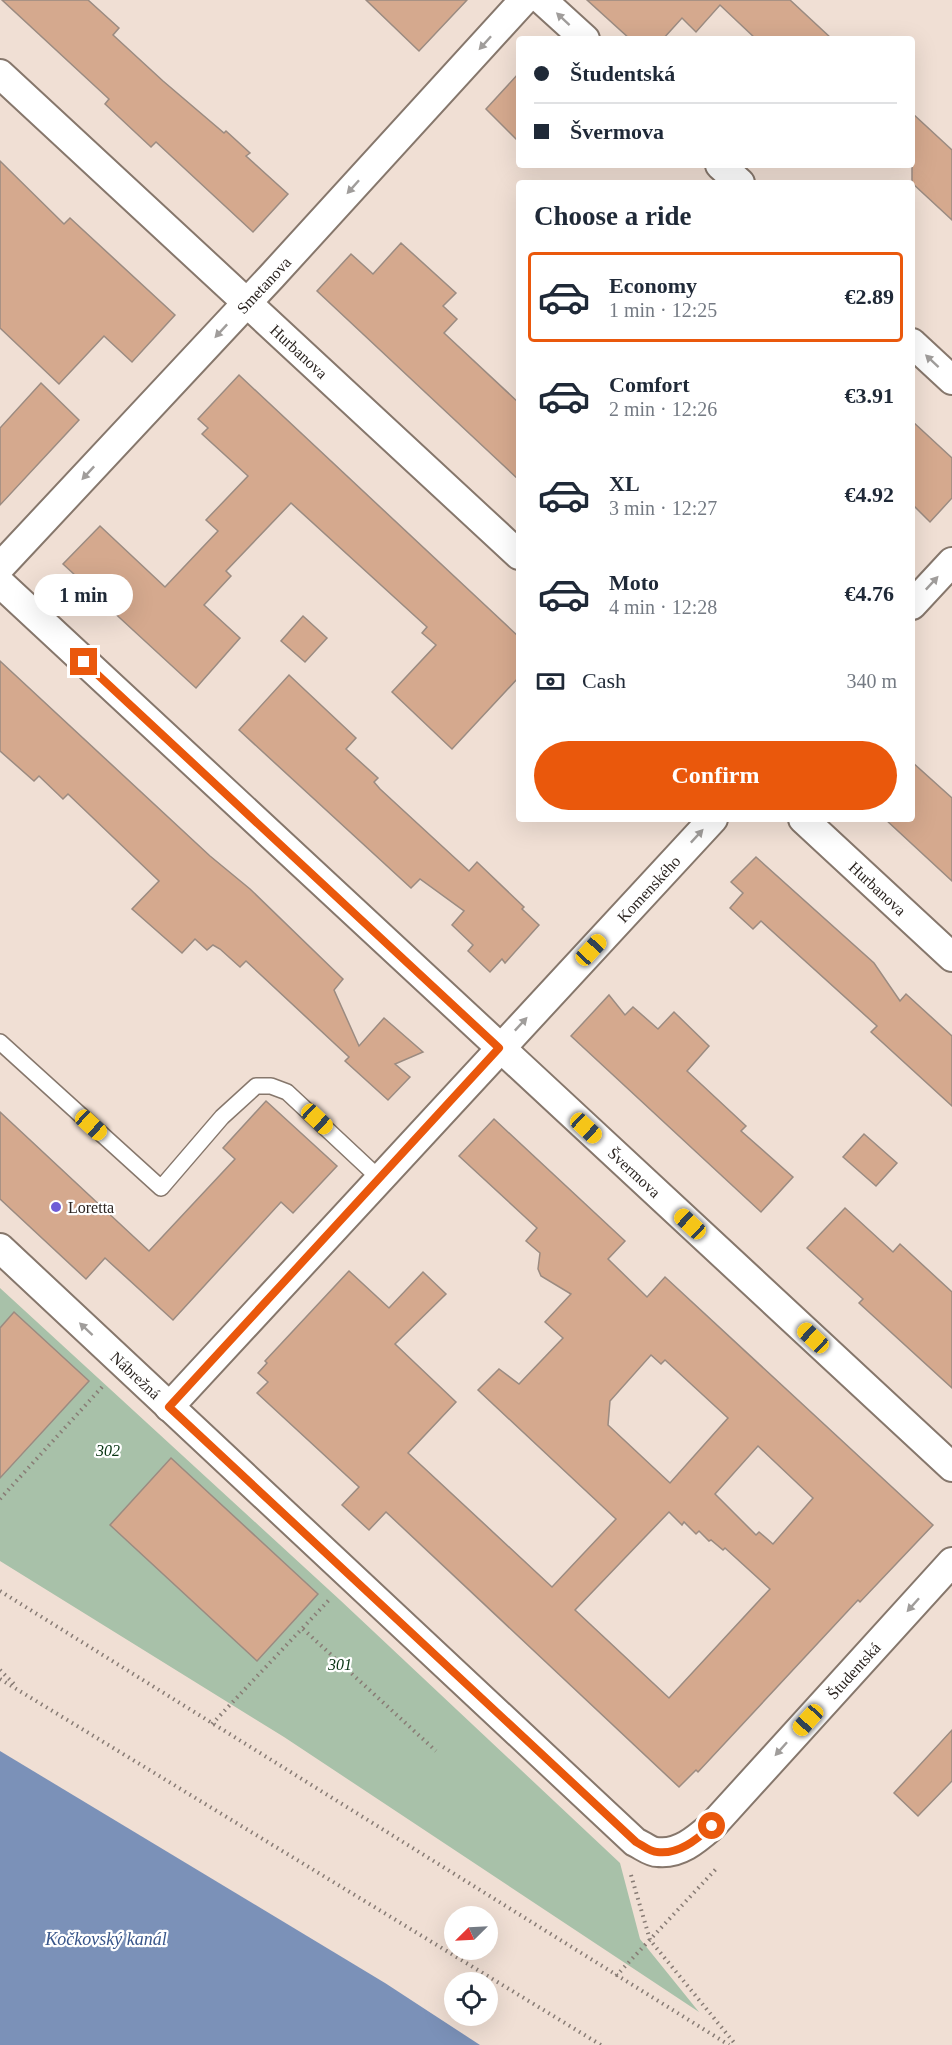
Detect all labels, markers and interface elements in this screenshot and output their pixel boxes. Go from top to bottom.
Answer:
one-way arrow [557,13,571,27]
one-way arrow [478,36,492,51]
text: Študentská [570,61,675,86]
text: Švermova [570,119,664,144]
one-way arrow [347,179,360,194]
text: Choose a ride [534,201,692,231]
street label: Smetanova [233,253,294,317]
icon: car [537,270,591,324]
text: Economy [609,273,697,298]
text: €2.89 [845,284,894,309]
text: 1 min · 12:25 [609,299,717,321]
street label: Hurbanova [267,321,331,382]
one-way arrow [214,323,228,338]
one-way arrow [925,355,940,368]
icon: car [537,369,591,423]
text: Comfort [609,372,690,397]
text: €3.91 [845,383,894,408]
text: 2 min · 12:26 [609,398,717,420]
one-way arrow [82,465,95,480]
icon: car [537,468,591,522]
text: XL [609,471,640,496]
text: €4.92 [845,482,894,507]
text: 3 min · 12:27 [609,497,717,519]
icon: car [537,567,591,621]
text: Moto [609,570,659,595]
callout: 1 min [34,575,134,617]
one-way arrow [925,576,939,591]
text: €4.76 [845,581,894,606]
text: 1 min [59,584,108,606]
text: 4 min · 12:28 [609,596,717,618]
route end [70,648,97,675]
icon: cash [534,665,567,698]
text: Cash [582,668,626,693]
text: 340 m [846,670,897,692]
button: Confirm [534,741,897,810]
one-way arrow [690,828,704,843]
street label: Komenského [614,852,683,926]
street label: Hurbanova [846,858,910,919]
car [572,931,610,969]
one-way arrow [514,1017,527,1032]
car [298,1100,336,1138]
car [72,1106,110,1144]
car [567,1109,605,1147]
street label: Švermova [605,1143,664,1201]
place label: Loretta [68,1199,114,1216]
marker: Loretta [49,1200,63,1214]
car [671,1205,709,1243]
car [794,1319,832,1357]
one-way arrow [78,1322,93,1336]
street label: Nábrežná [108,1348,164,1402]
park label: 302 [95,1442,120,1459]
one-way arrow [906,1598,920,1613]
street label: Študentská [823,1639,883,1702]
park label: 301 [327,1656,352,1673]
car [789,1701,827,1739]
one-way arrow [774,1742,788,1757]
route start [698,1812,725,1839]
north arrow [444,1906,498,1960]
map controls [444,1906,498,2026]
water label: Kočkovský kanál [44,1929,167,1949]
button: locate [444,1972,498,2026]

